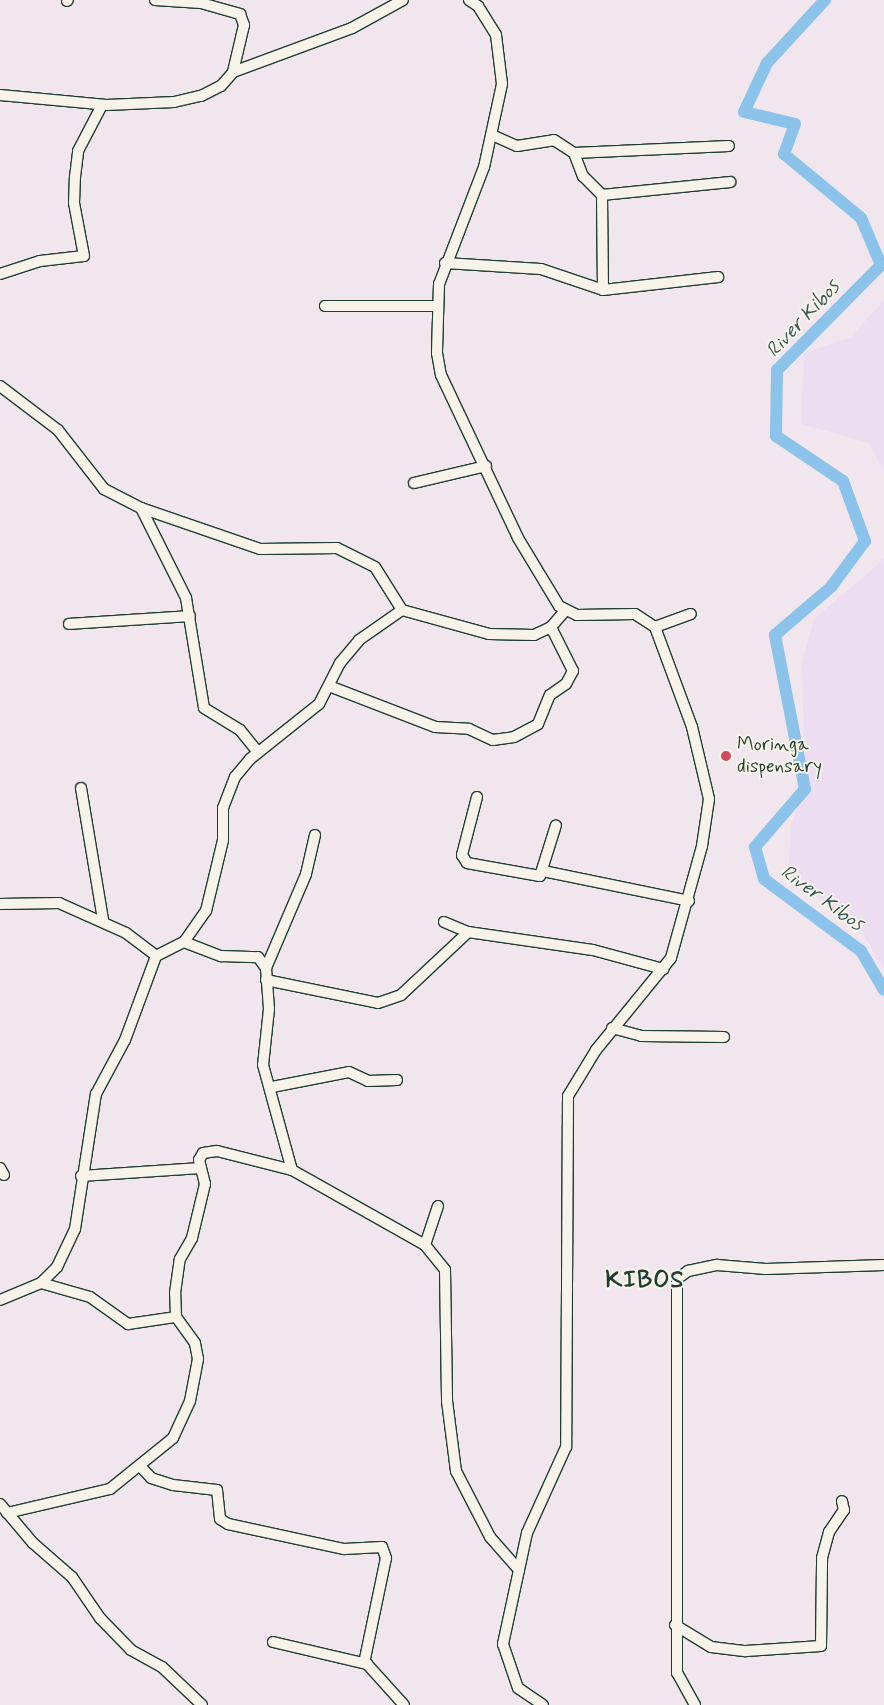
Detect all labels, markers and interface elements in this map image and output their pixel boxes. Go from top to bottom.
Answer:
water label: River Kibos [761,276,845,362]
place label: Moringa dispensary [737,734,822,778]
marker: Moringa dispensary [719,749,733,763]
water label: River Kibos [776,860,868,936]
district label: KIBOS [605,1267,685,1295]

